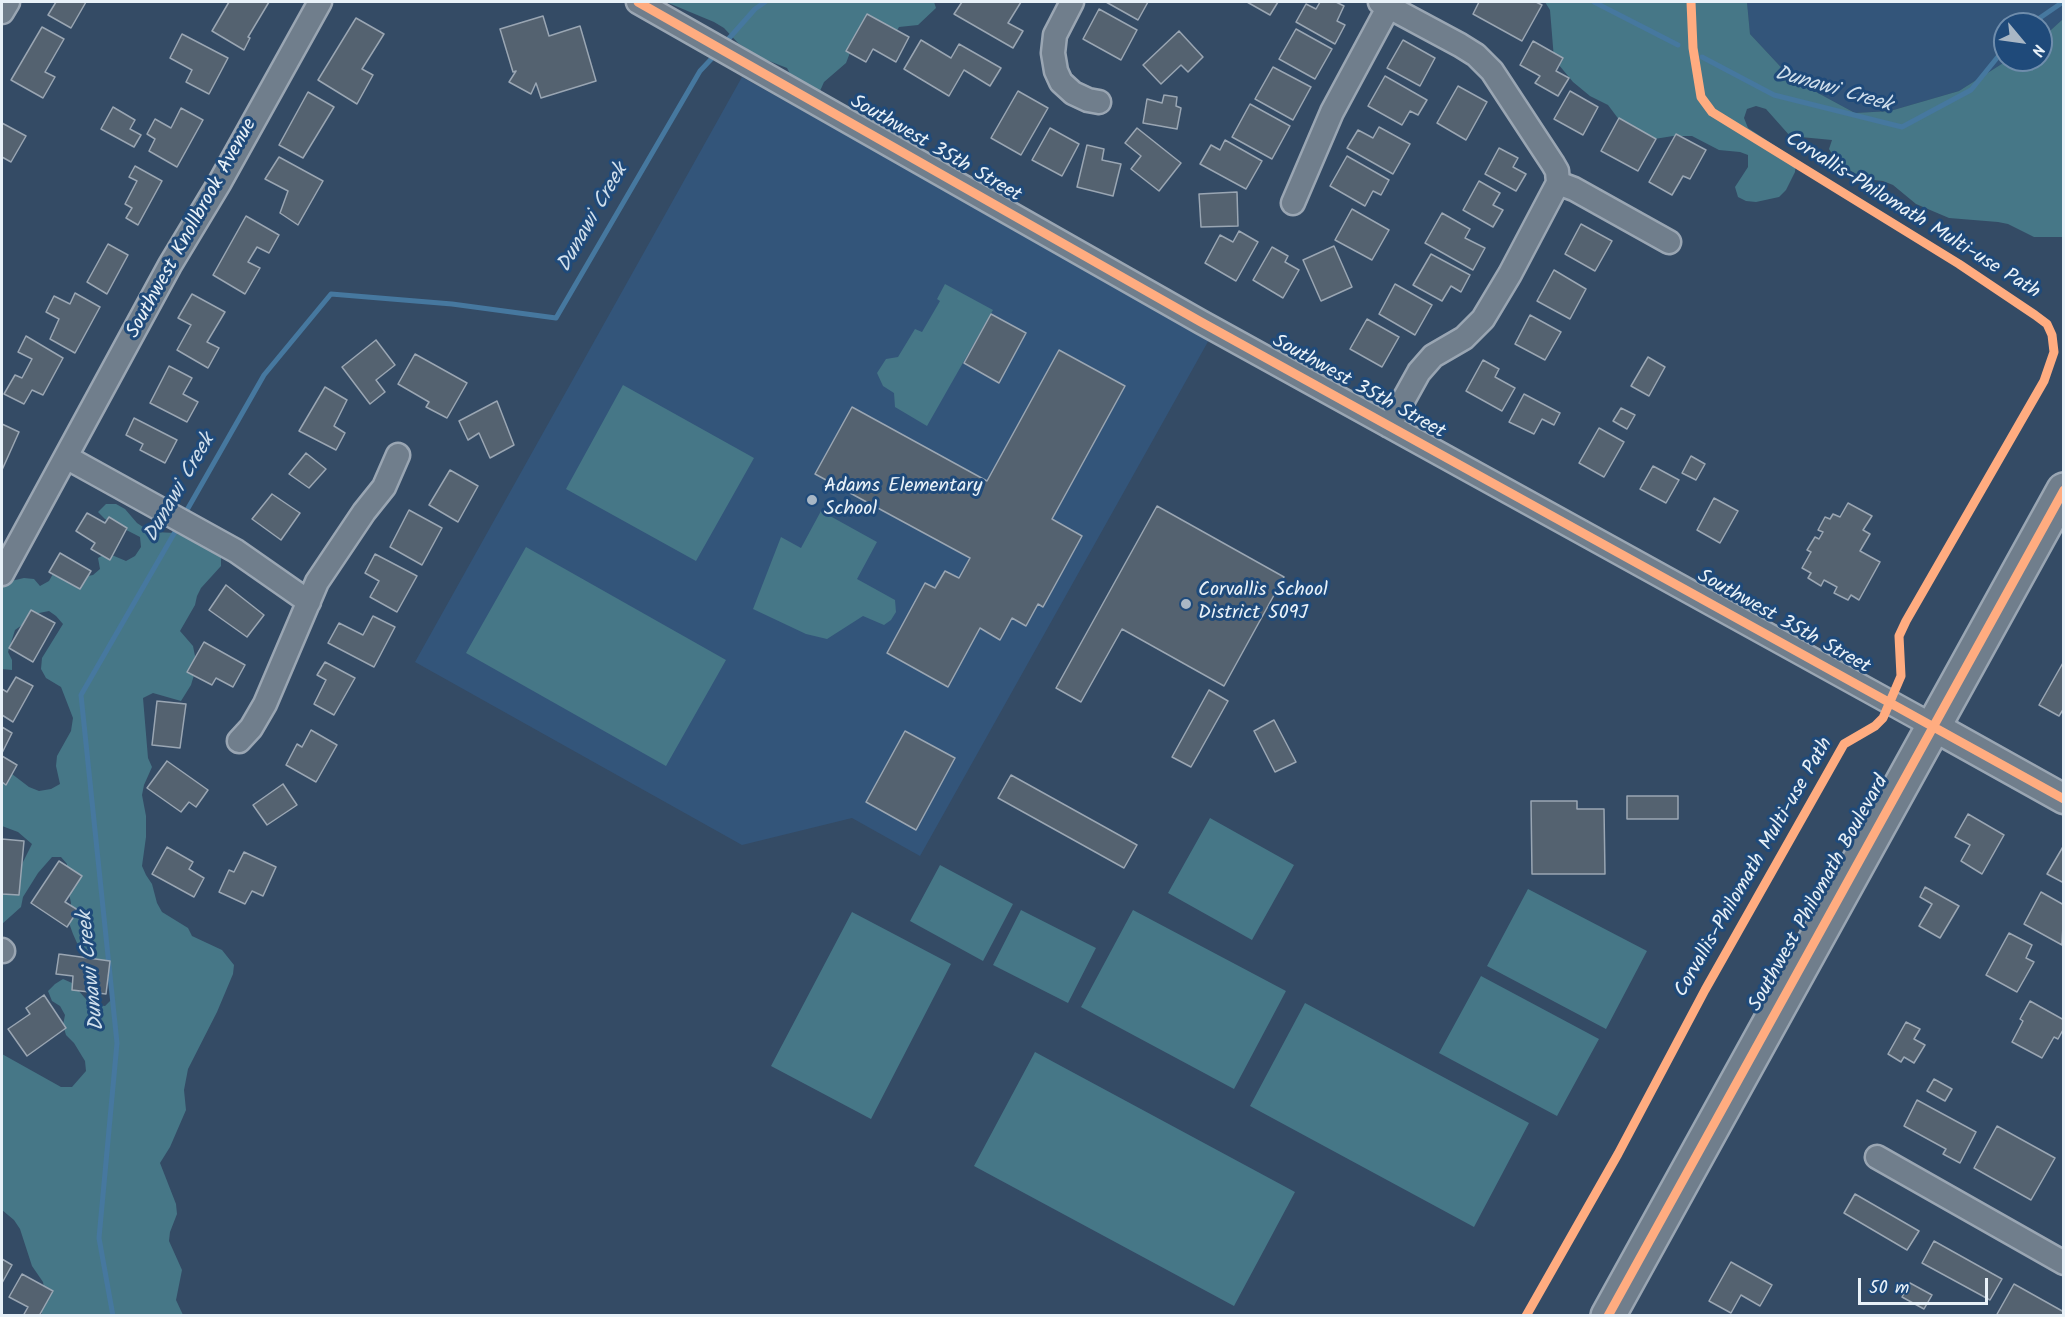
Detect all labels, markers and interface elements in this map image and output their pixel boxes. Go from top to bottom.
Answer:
north arrow [1993,12,2053,72]
text: N [2024,40,2051,60]
water label: Dunawi Creek [1772,62,1894,120]
street label: Southwest 35th Street [845,91,1025,209]
street label: Southwest Knollbrook Avenue [123,115,263,343]
street label: Corvallis-Philomath Multi-use Path [1780,128,2044,306]
water label: Dunawi Creek [553,161,635,277]
street label: Southwest 35th Street [1267,331,1449,445]
water label: Dunawi Creek [140,431,222,547]
place label: Adams Elementary School [824,476,982,523]
marker: Adams Elementary School [805,493,819,507]
street label: Southwest 35th Street [1692,566,1874,680]
place label: Corvallis School District 509J [1198,580,1328,627]
marker: Corvallis School District 509J [1179,597,1193,611]
street label: Corvallis-Philomath Multi-use Path [1671,734,1839,1002]
street label: Southwest Philomath Boulevard [1745,772,1895,1016]
water label: Dunawi Creek [74,910,112,1032]
scale bar [1861,1266,1992,1304]
text: 50 m [1869,1274,1909,1303]

